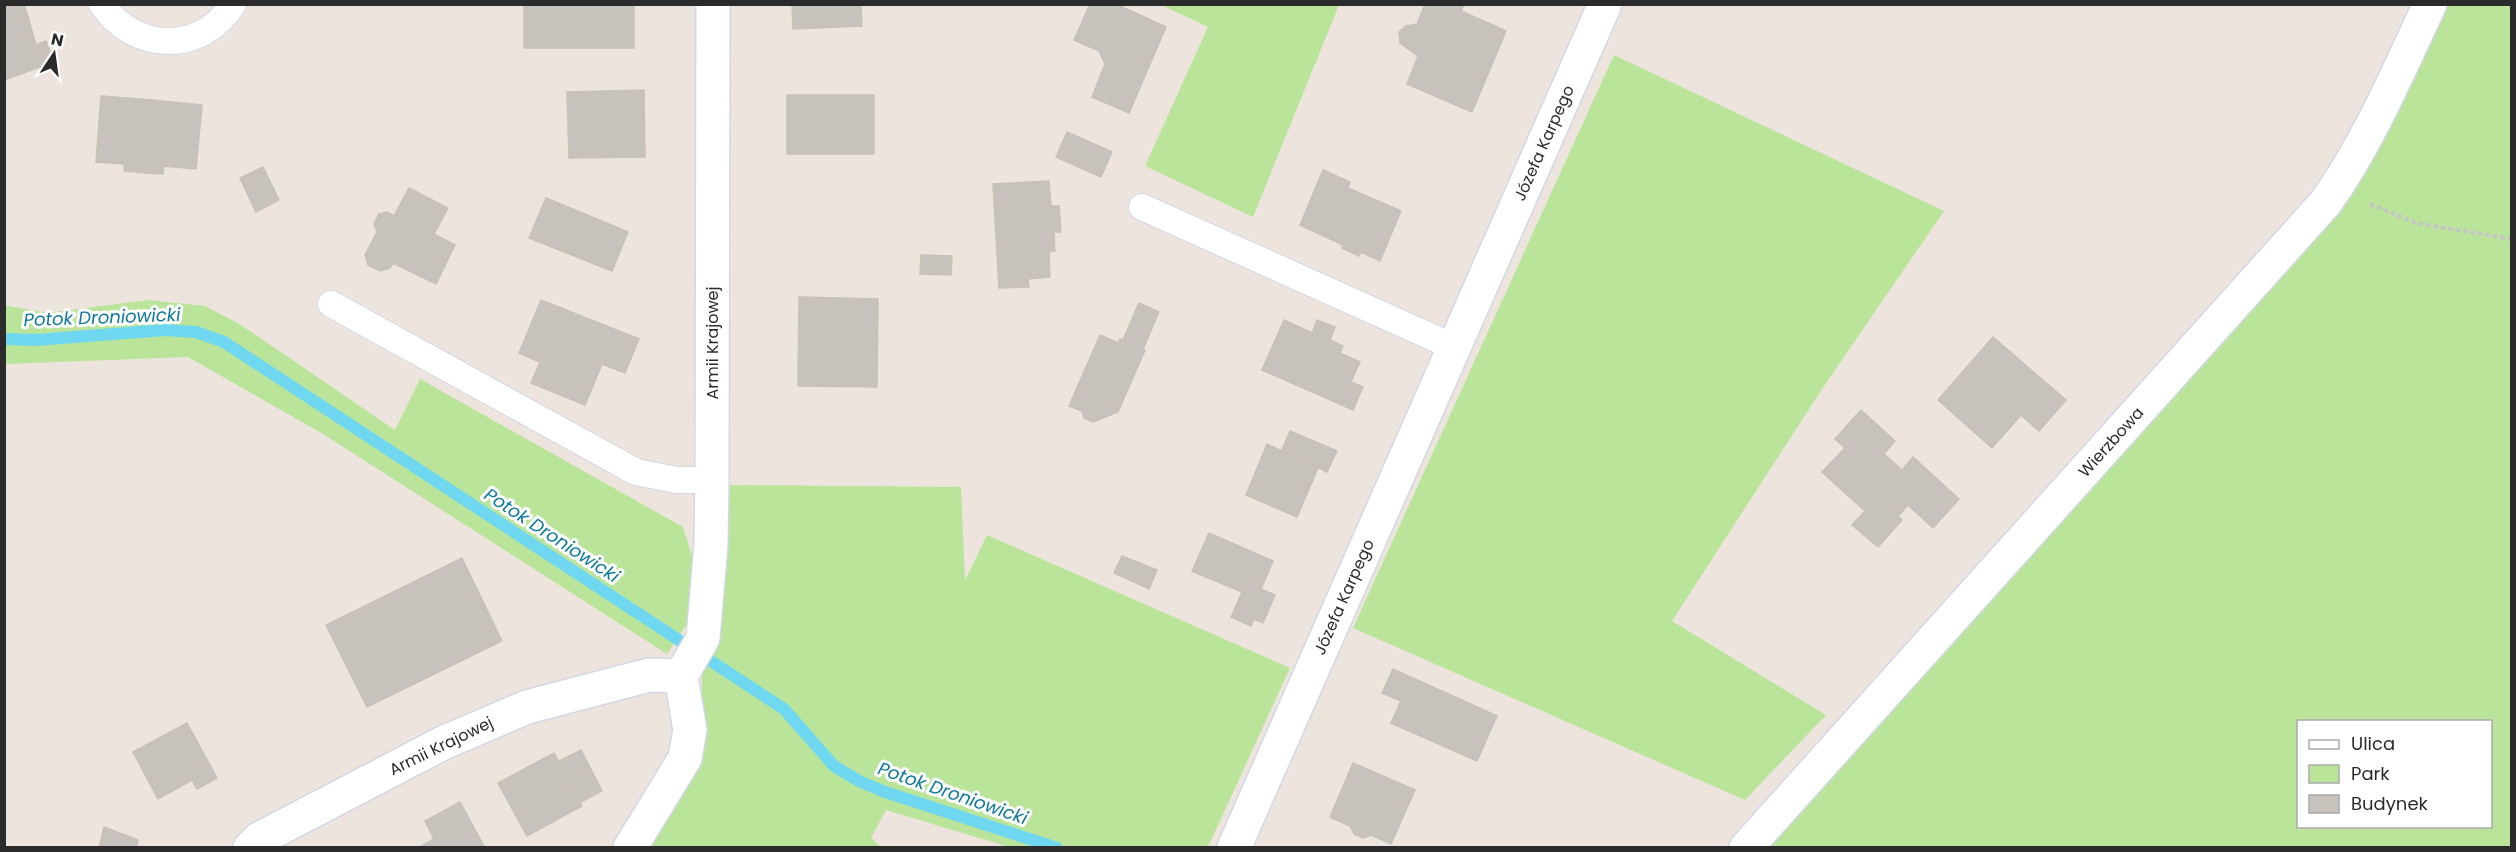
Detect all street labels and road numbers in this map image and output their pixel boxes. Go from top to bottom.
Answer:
street label: Józefa Karpego [1508,81,1580,205]
street label: Armii Krajowej [701,287,724,399]
street label: Wierzbowa [2073,402,2149,482]
street label: Józefa Karpego [1308,535,1380,659]
street label: Armii Krajowej [385,711,497,781]

